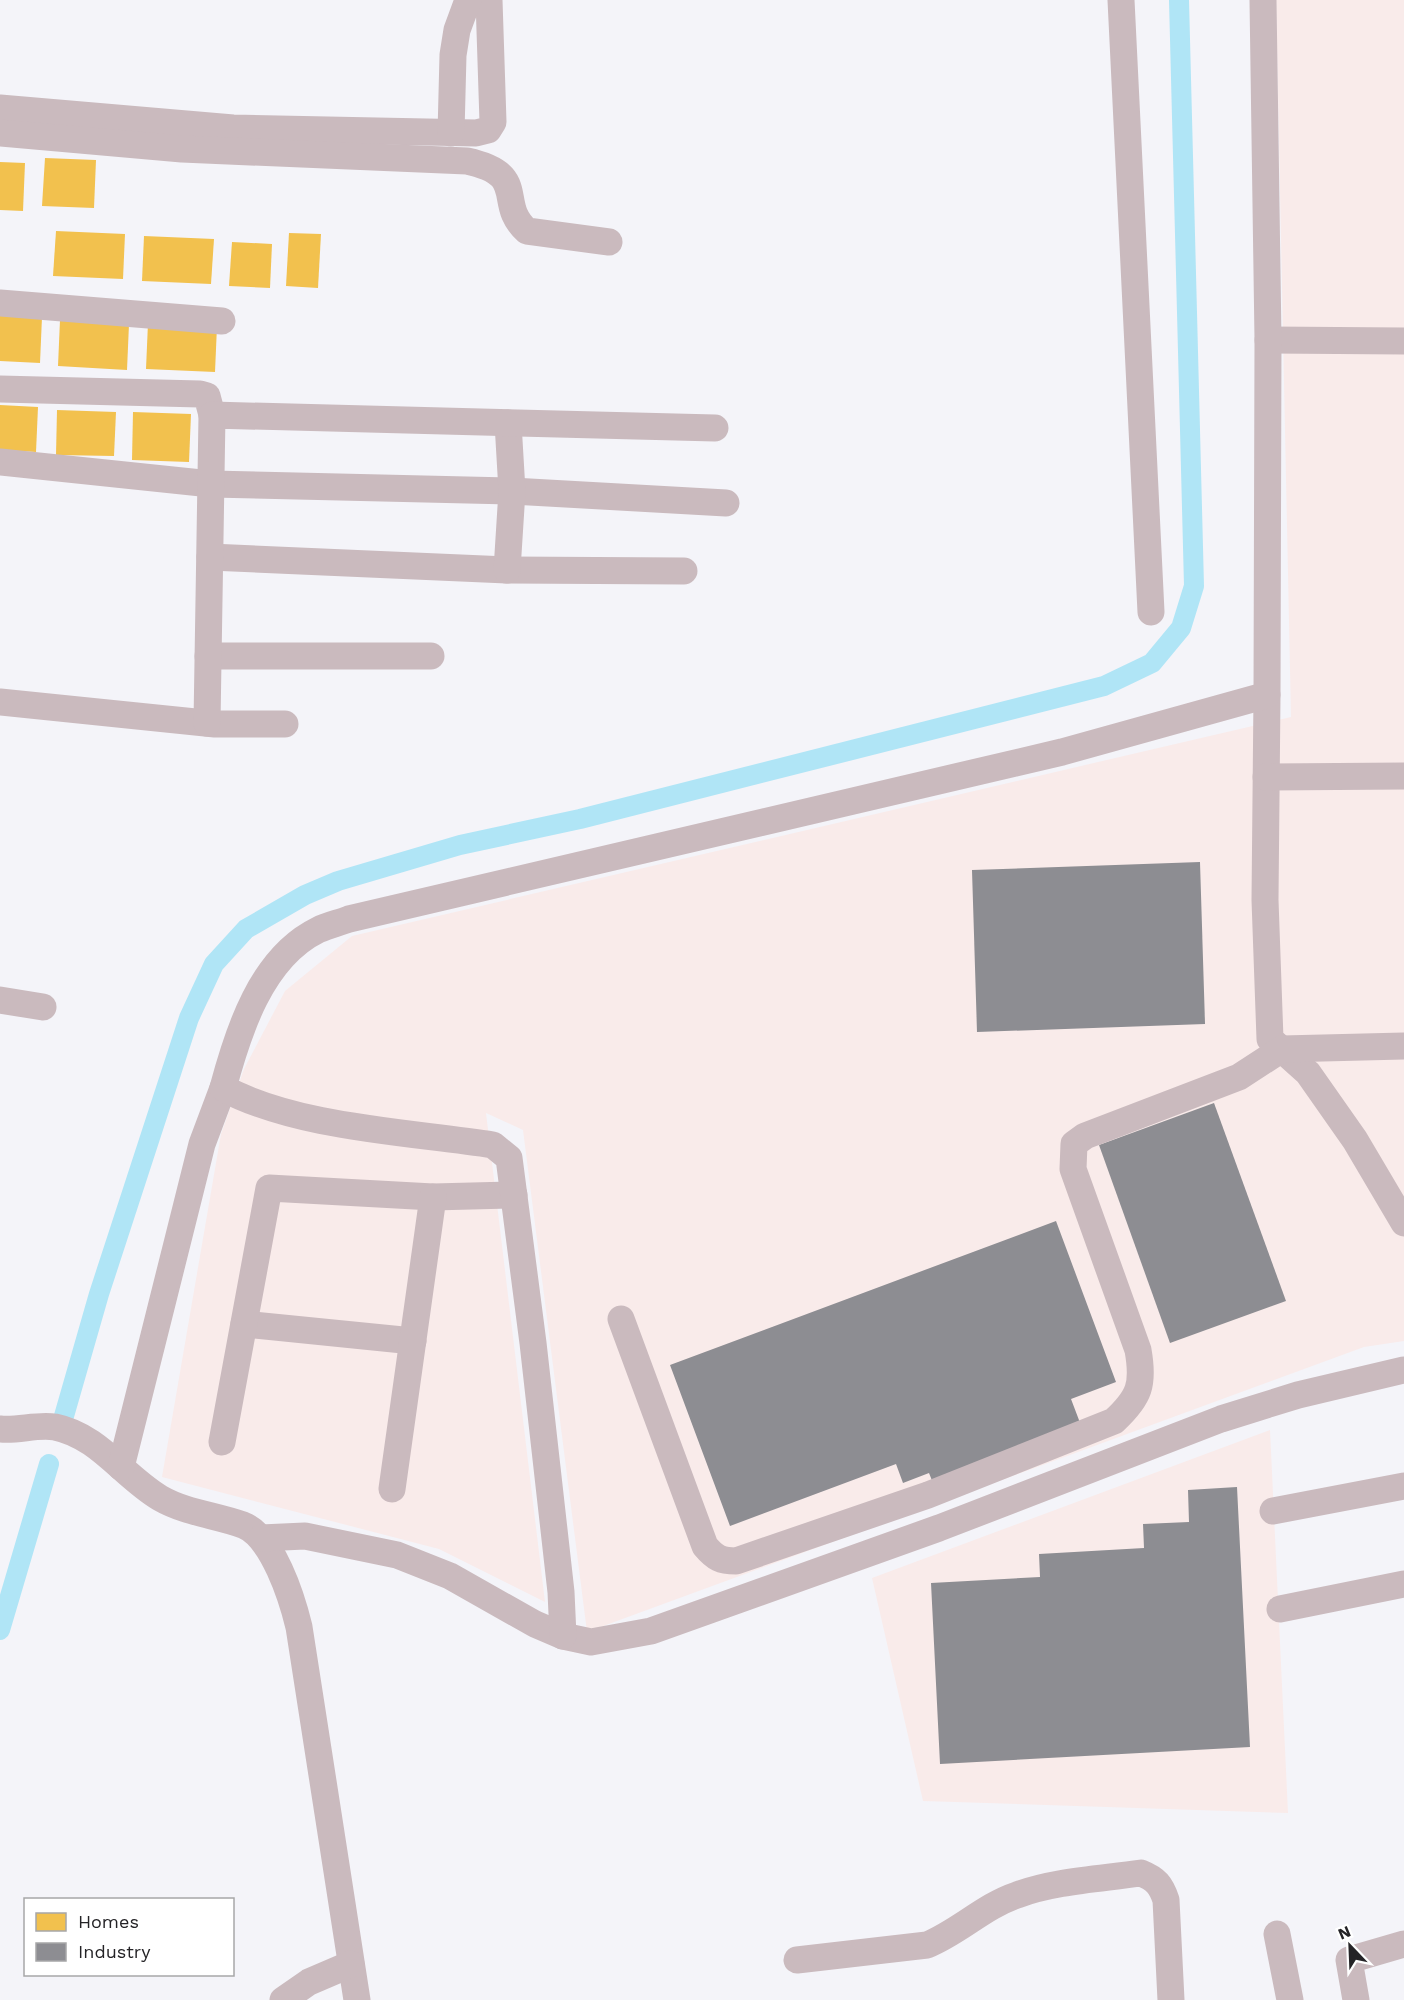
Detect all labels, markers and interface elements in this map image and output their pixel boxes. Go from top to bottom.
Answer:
legend [24,1898,234,1976]
text: Homes [78,1911,139,1932]
north arrow [1320,1916,1380,1976]
text: N [1335,1922,1354,1944]
text: Industry [78,1941,151,1962]

